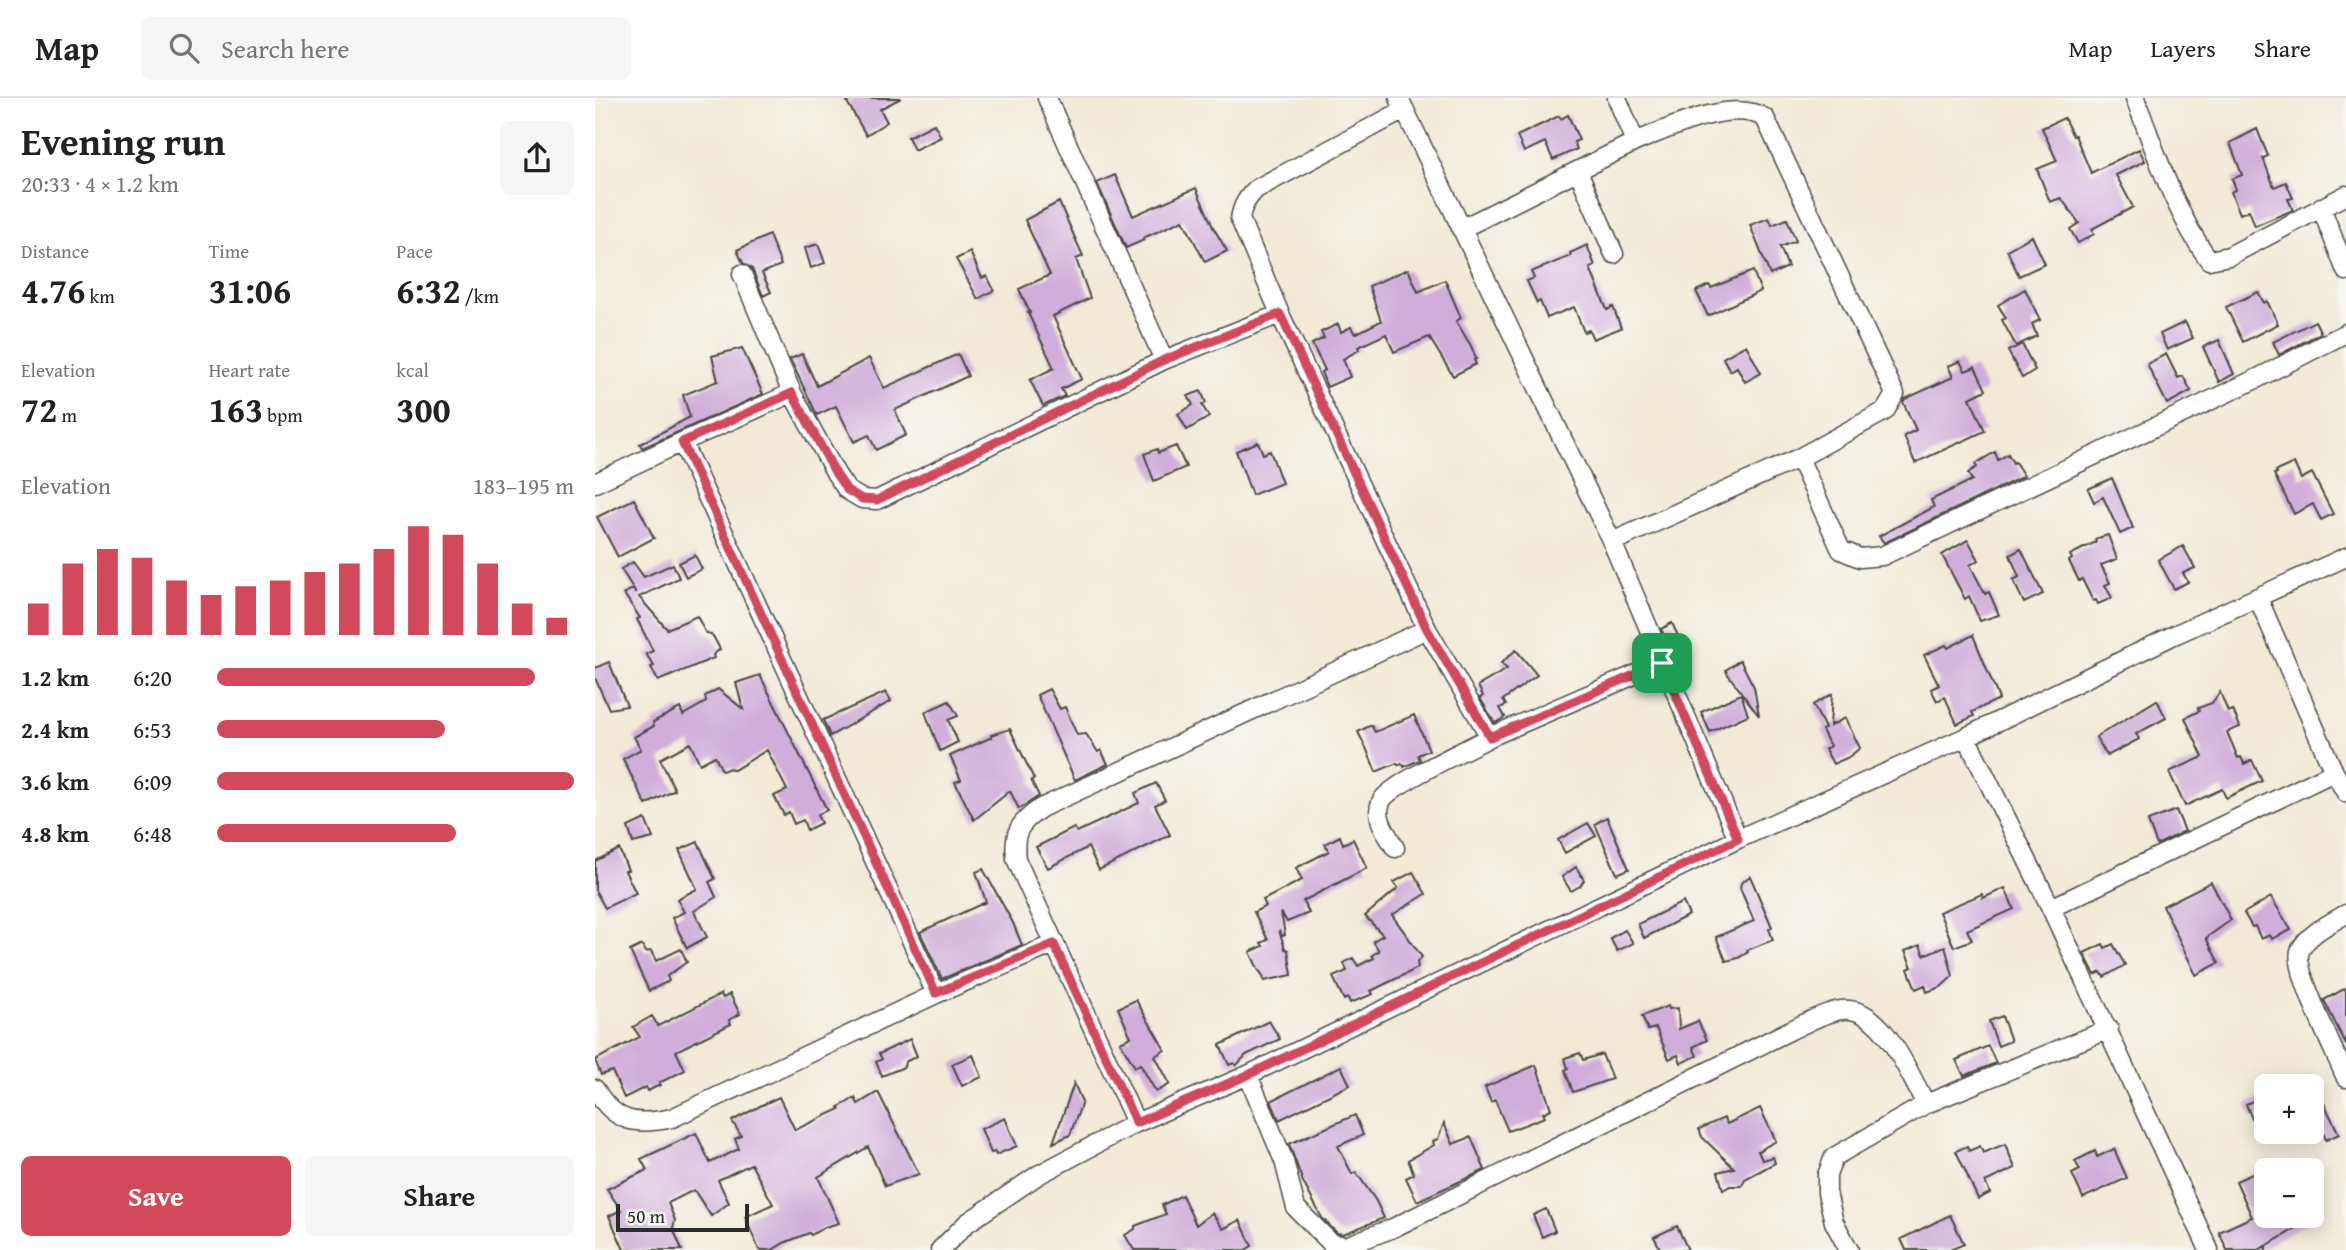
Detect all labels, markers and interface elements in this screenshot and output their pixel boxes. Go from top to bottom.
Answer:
search box [141,17,631,80]
text: Map [35,24,99,72]
icon: search [165,29,203,67]
text: Search here [221,29,349,68]
text: Map [2069,31,2112,66]
text: Layers [2150,31,2216,66]
text: Share [2254,31,2311,66]
text: Evening run [21,113,225,169]
button: share [500,121,574,195]
text: 20:33 · 4 × 1.2 km [21,167,179,200]
text: Distance [21,237,89,265]
text: Time [209,237,249,265]
text: Pace [396,237,433,265]
text: 4.76 [21,265,85,316]
text: 31:06 [209,265,291,316]
text: 6:32 [396,265,461,316]
text: km [85,282,115,310]
text: /km [461,282,499,310]
text: Elevation [21,356,95,384]
text: Heart rate [209,356,290,384]
text: kcal [396,356,429,384]
text: 72 [21,384,57,435]
text: 163 [209,384,263,435]
text: 300 [396,384,451,435]
text: m [57,401,77,429]
text: bpm [263,401,303,429]
text: Elevation [21,469,111,502]
text: 183–195 m [473,469,574,502]
pin [1632,633,1692,693]
icon: arrive [1643,644,1681,682]
text: 1.2 km [21,661,89,694]
text: 6:20 [133,661,172,694]
text: 2.4 km [21,713,89,746]
text: 6:53 [133,713,172,746]
text: 3.6 km [21,765,89,798]
text: 6:09 [133,765,172,798]
text: 4.8 km [21,817,89,850]
text: 6:48 [133,817,172,850]
map controls [2254,1074,2324,1228]
button: + [2254,1074,2324,1144]
button: Save [21,1156,291,1236]
button: Share [305,1156,574,1236]
button: − [2254,1158,2324,1228]
scale bar [616,1201,749,1233]
text: 50 m [627,1202,665,1230]

